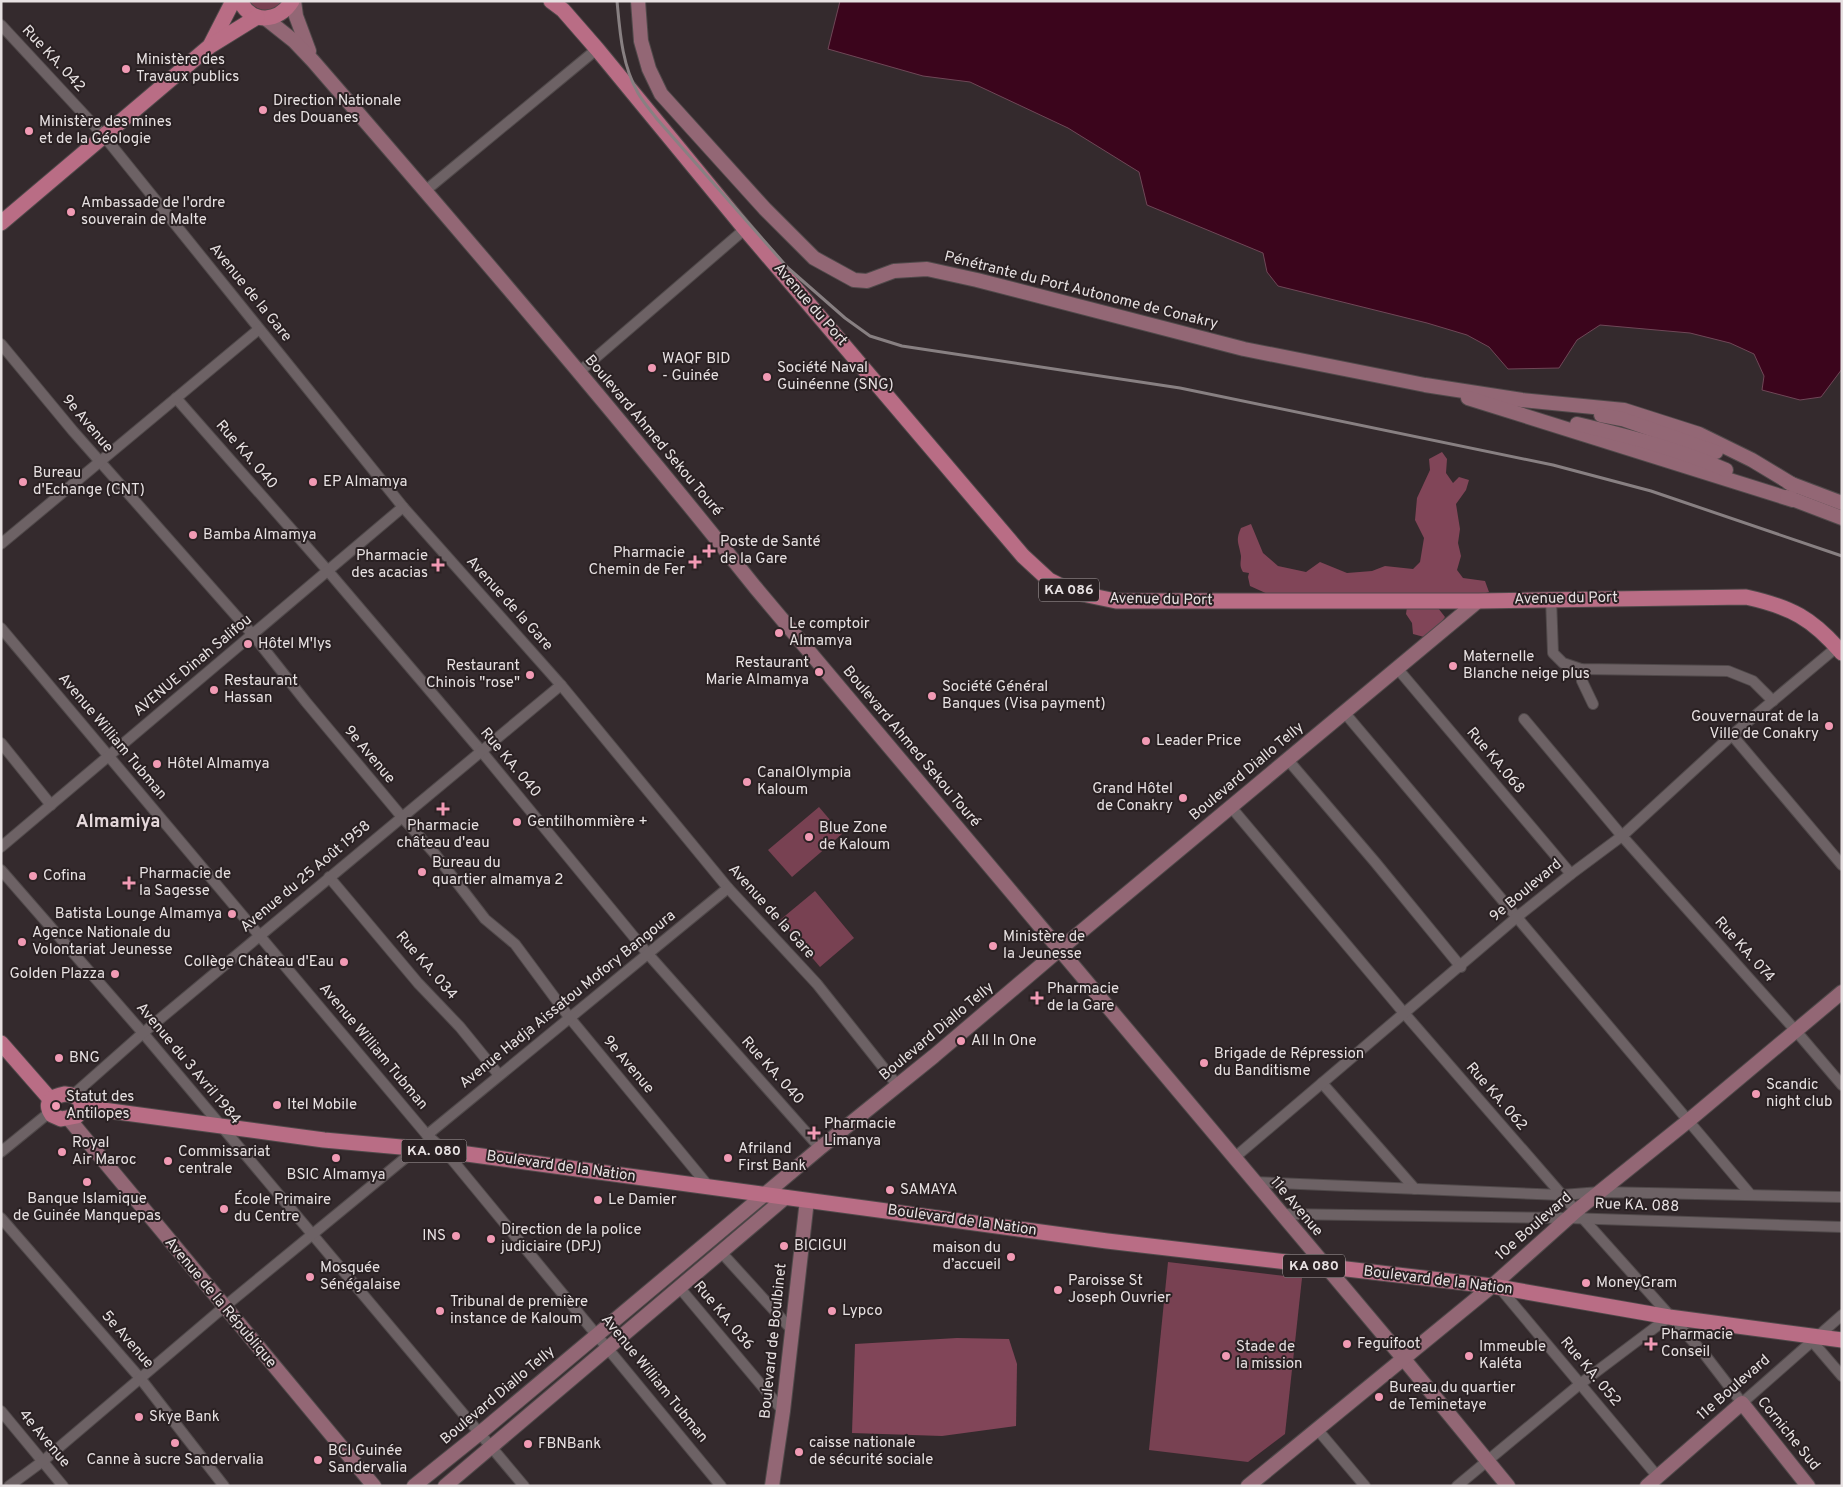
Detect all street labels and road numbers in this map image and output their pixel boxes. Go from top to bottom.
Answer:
street label: Rue KA. 042 [17,22,89,96]
street label: Avenue de la Gare [205,240,295,346]
street label: Pénétrante du Port Autonome de Conakry [942,248,1220,334]
street label: Avenue du Port [769,260,851,350]
street label: Boulevard Ahmed Sekou Touré [580,351,726,521]
street label: 9e Avenue [57,391,117,457]
street label: Rue KA. 040 [211,417,281,493]
street label: Avenue de la Gare [461,553,557,655]
road number: KA 086 [1039,578,1099,602]
street label: Avenue du Port [1514,589,1618,609]
street label: Avenue du Port [1109,590,1213,610]
street label: AVENUE Dinah Salifou [130,611,256,721]
street label: Boulevard Ahmed Sekou Touré [838,662,984,832]
street label: Avenue William Tubman [53,670,171,804]
street label: Boulevard Diallo Telly [1186,718,1308,825]
street label: 9e Avenue [339,722,399,788]
street label: Rue KA. 040 [475,724,545,802]
street label: Rue KA.068 [1462,724,1528,798]
street label: Avenue du 25 Août 1958 [237,817,375,937]
street label: 9e Boulevard [1486,855,1566,927]
street label: Avenue de la Gare [723,861,819,963]
street label: Avenue Hadja Aissatou Mofory Bangoura [456,907,680,1093]
street label: Rue KA. 074 [1710,913,1778,987]
street label: Rue KA. 034 [391,928,461,1004]
street label: Boulevard Diallo Telly [876,978,998,1085]
street label: Avenue William Tubman [314,980,432,1114]
street label: Avenue du 3 Avril 1984 [131,999,245,1129]
street label: 9e Avenue [598,1032,658,1098]
street label: Rue KA. 040 [736,1033,808,1109]
street label: Rue KA. 062 [1461,1059,1531,1135]
road number: KA. 080 [402,1140,466,1162]
street label: Boulevard de la Nation [485,1147,637,1187]
street label: 11e Avenue [1265,1173,1327,1241]
street label: 10e Boulevard [1492,1189,1576,1265]
street label: Rue KA. 088 [1594,1195,1680,1217]
street label: Boulevard de la Nation [886,1201,1038,1241]
street label: Avenue de la République [160,1234,280,1372]
road number: KA 080 [1283,1254,1345,1278]
street label: Boulevard de Boulbinet [756,1262,792,1420]
street label: Boulevard de la Nation [1362,1262,1514,1300]
street label: Rue KA. 036 [689,1278,757,1354]
street label: 5e Avenue [97,1307,157,1373]
street label: Avenue William Tubman [596,1311,712,1447]
street label: Rue KA. 052 [1556,1333,1624,1411]
street label: Boulevard Diallo Telly [437,1342,559,1449]
street label: 11e Boulevard [1694,1351,1774,1425]
street label: Corniche Sud [1752,1393,1824,1475]
street label: 4e Avenue [14,1406,74,1472]

